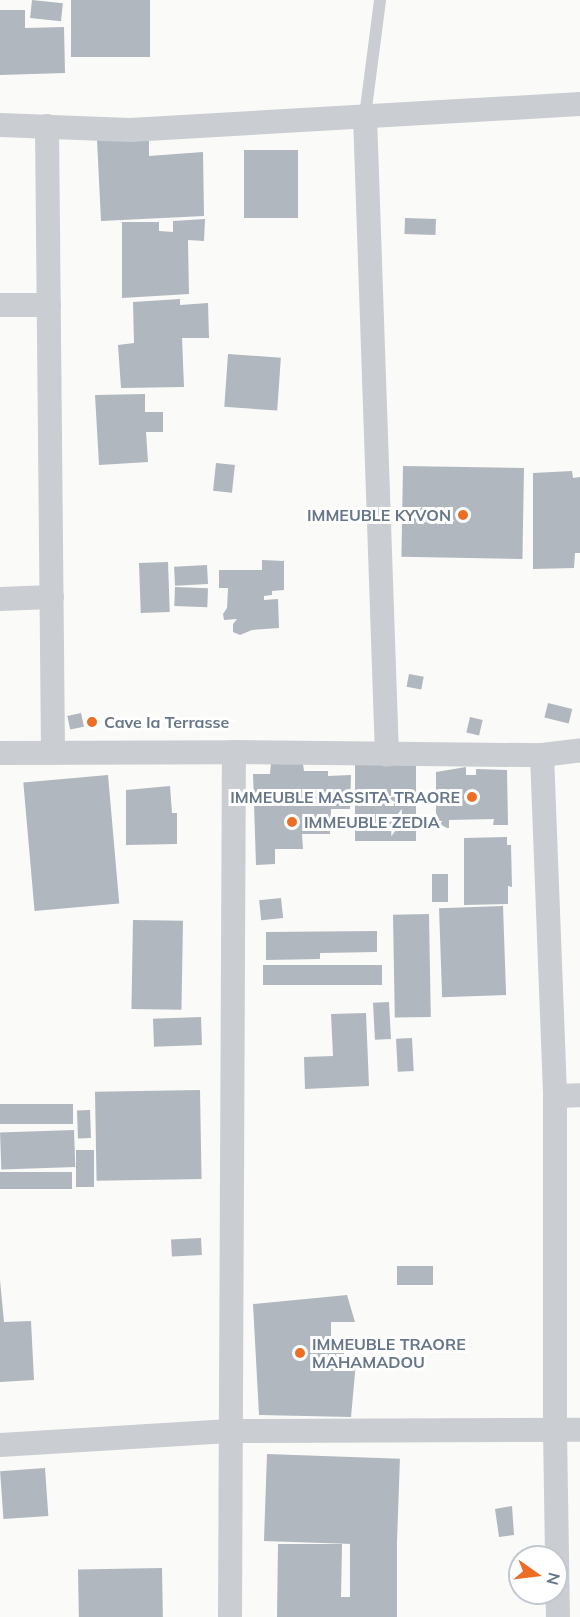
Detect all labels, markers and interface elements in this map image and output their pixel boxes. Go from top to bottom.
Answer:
place label: IMMEUBLE KYVON [307,505,451,525]
marker: IMMEUBLE KYVON [456,508,470,522]
place label: Cave la Terrasse [104,712,229,732]
marker: Cave la Terrasse [85,715,99,729]
place label: IMMEUBLE MASSITA TRAORE [230,787,460,807]
marker: IMMEUBLE MASSITA TRAORE [465,790,479,804]
place label: IMMEUBLE ZEDIA [304,812,440,832]
marker: IMMEUBLE ZEDIA [285,815,299,829]
place label: IMMEUBLE TRAORE MAHAMADOU [312,1334,466,1372]
marker: IMMEUBLE TRAORE MAHAMADOU [293,1346,307,1360]
north arrow [508,1545,568,1605]
text: N [542,1571,565,1587]

